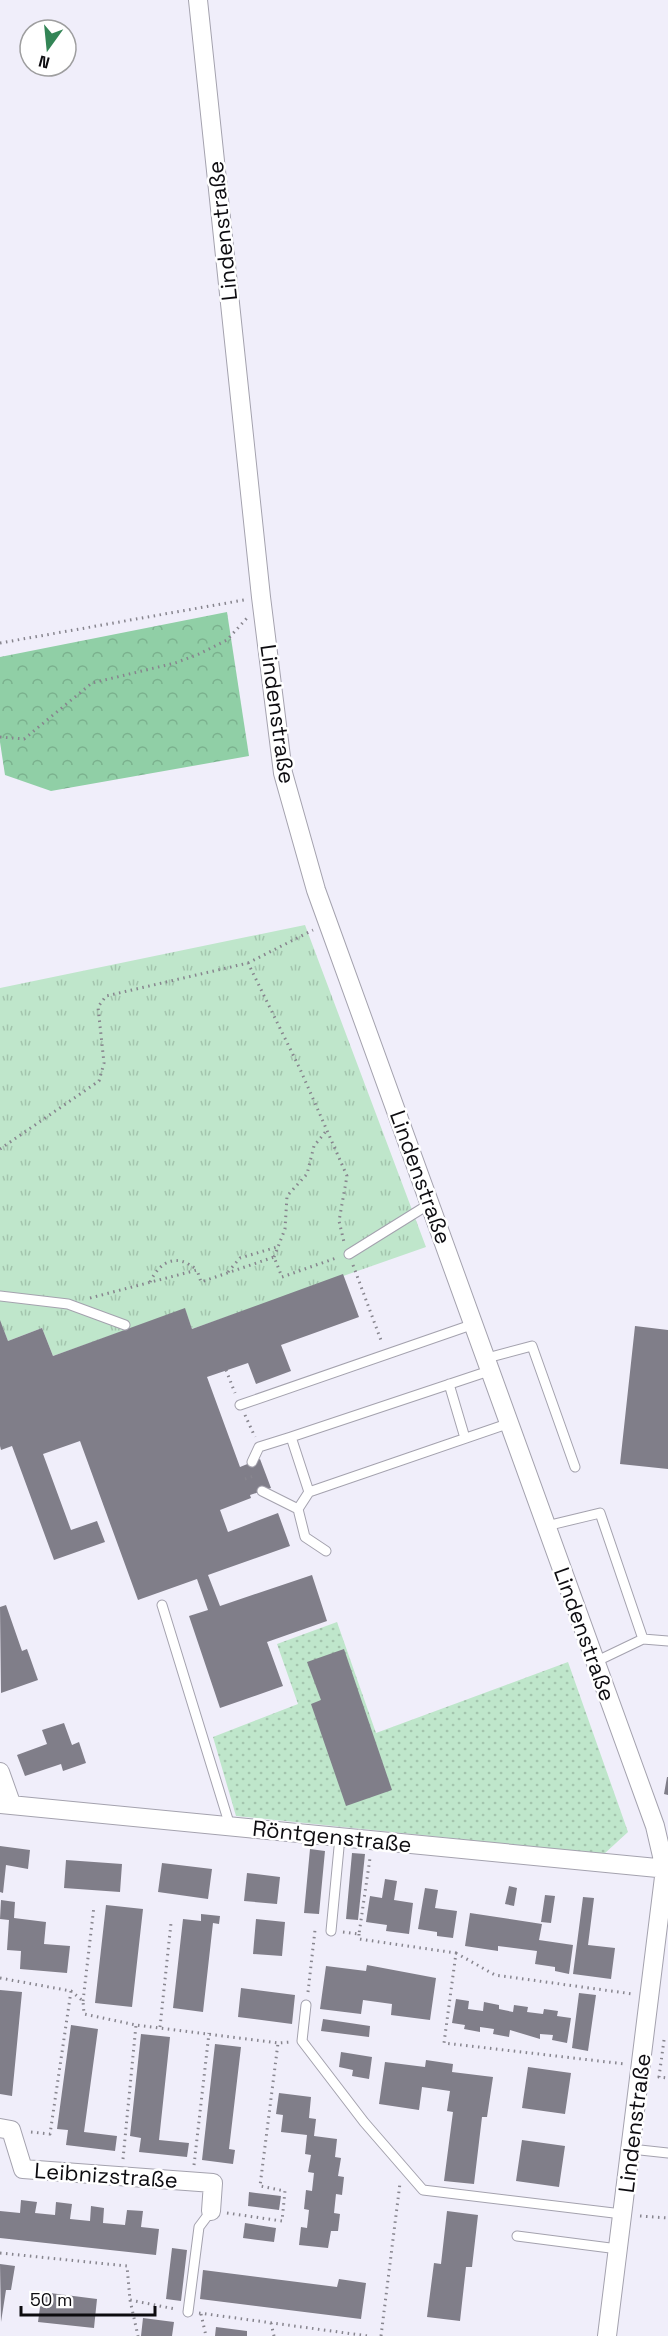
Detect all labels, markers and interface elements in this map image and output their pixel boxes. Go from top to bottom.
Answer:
north arrow [18,18,78,78]
text: N [36,50,52,74]
street label: Lindenstraße [201,160,243,302]
street label: Lindenstraße [254,643,302,785]
street label: Lindenstraße [384,1106,458,1248]
street label: Lindenstraße [548,1563,622,1705]
street label: Röntgenstraße [251,1814,413,1858]
street label: Lindenstraße [612,2052,656,2194]
street label: Leibnizstraße [33,2156,179,2194]
scale bar [21,2279,154,2317]
text: 50 m [30,2288,72,2311]

